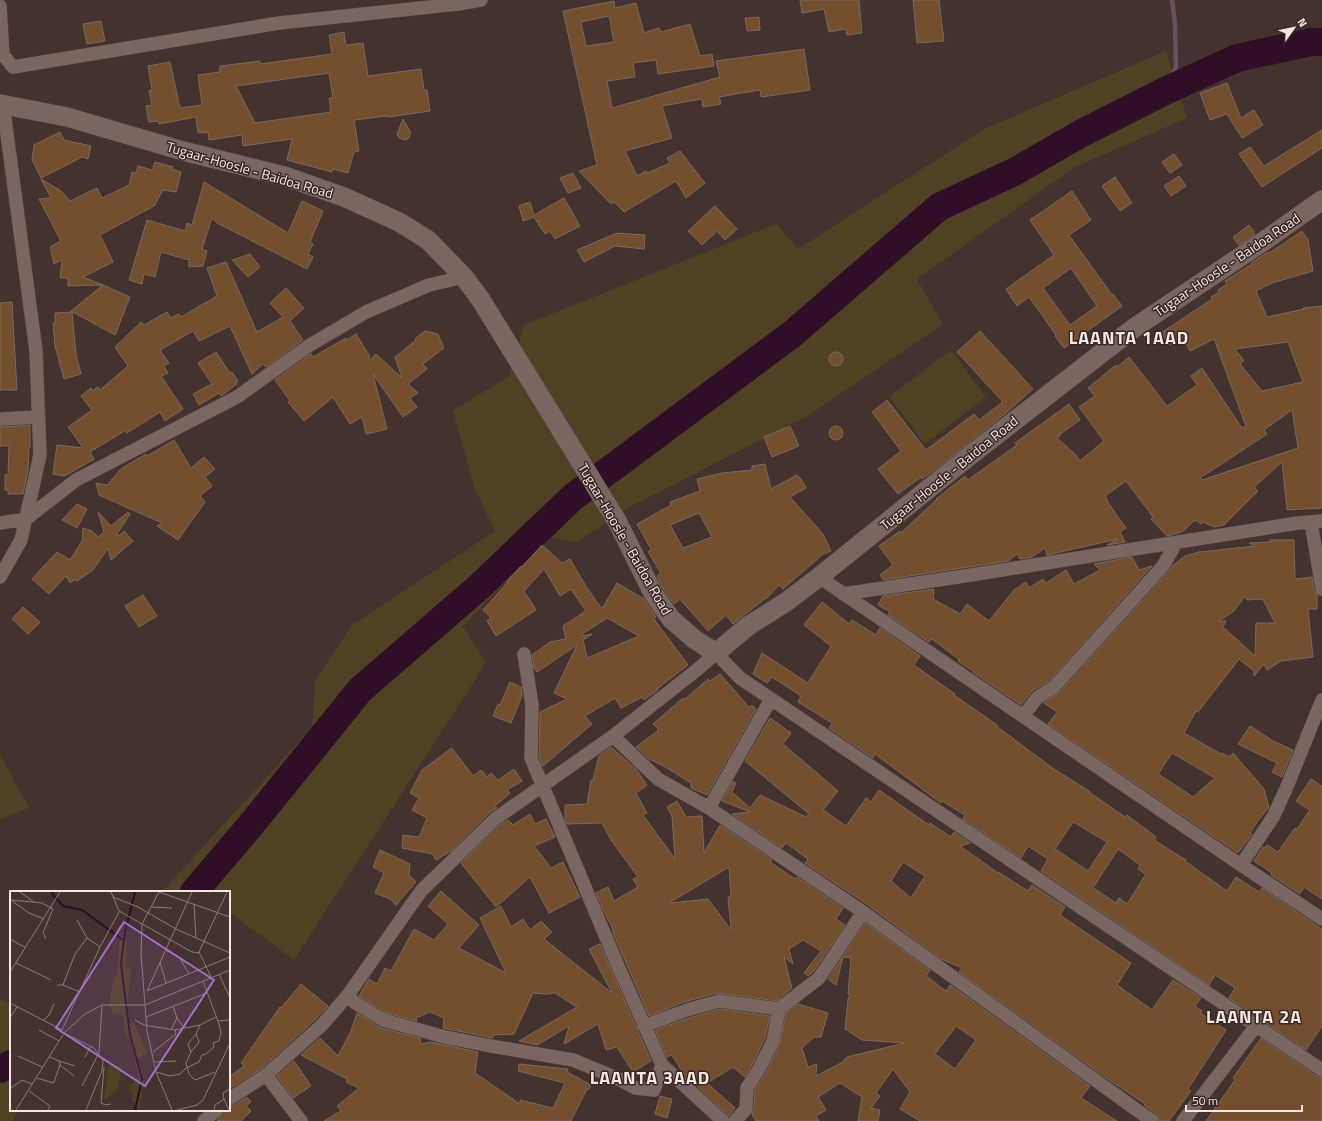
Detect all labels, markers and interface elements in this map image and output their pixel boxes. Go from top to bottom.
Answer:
north arrow [1274,8,1314,48]
text: N [1294,15,1311,30]
street label: Tugaar-Hoosle - Baidoa Road [164,136,336,203]
street label: Tugaar-Hoosle - Baidoa Road [1149,208,1304,321]
district label: LAANTA 1AAD [1069,324,1189,351]
street label: Tugaar-Hoosle - Baidoa Road [875,410,1022,535]
street label: Tugaar-Hoosle - Baidoa Road [573,459,678,619]
inset map [10,891,230,1111]
district label: LAANTA 2A [1206,1003,1302,1030]
district label: LAANTA 3AAD [590,1064,710,1091]
scale bar [1186,1087,1302,1113]
text: 50 m [1192,1091,1218,1110]

